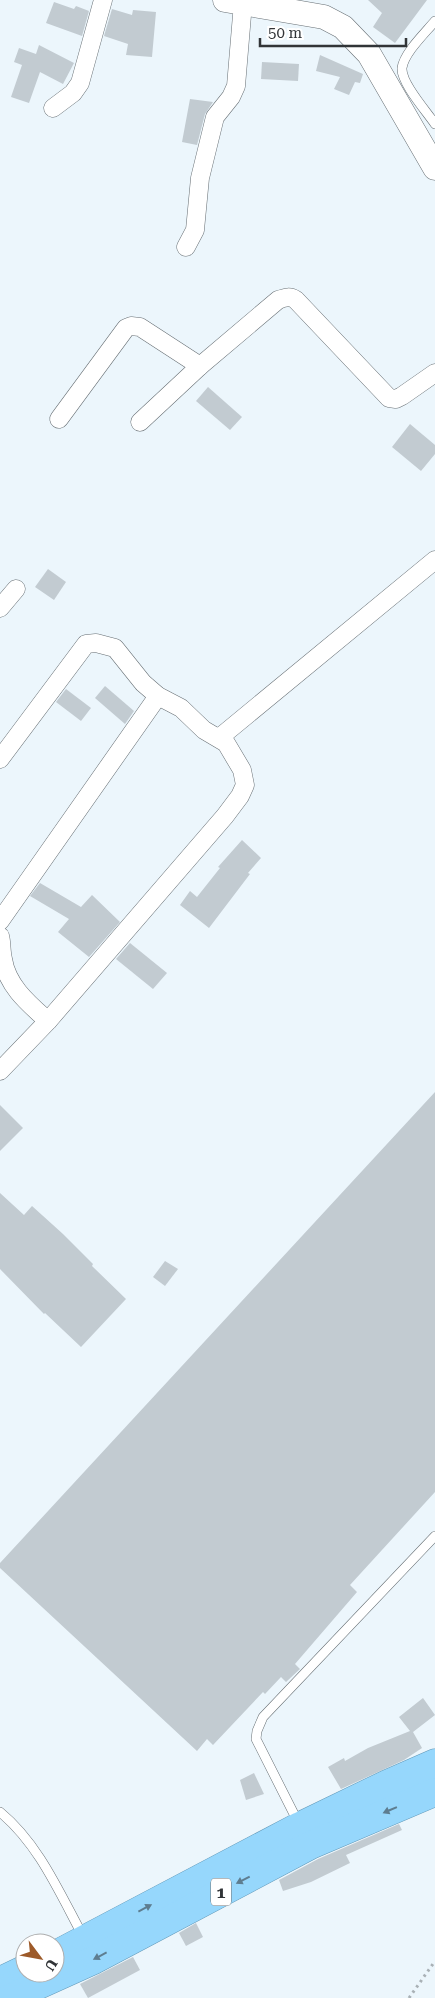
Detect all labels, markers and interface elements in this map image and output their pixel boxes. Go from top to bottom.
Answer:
scale bar [260,15,406,47]
text: 50 m [268,24,303,42]
one-way arrow [383,1807,397,1815]
one-way arrow [236,1876,251,1884]
road number: 1 [211,1878,231,1905]
one-way arrow [138,1904,152,1912]
north arrow [15,1933,65,1983]
one-way arrow [93,1952,107,1961]
text: U [41,1956,61,1974]

